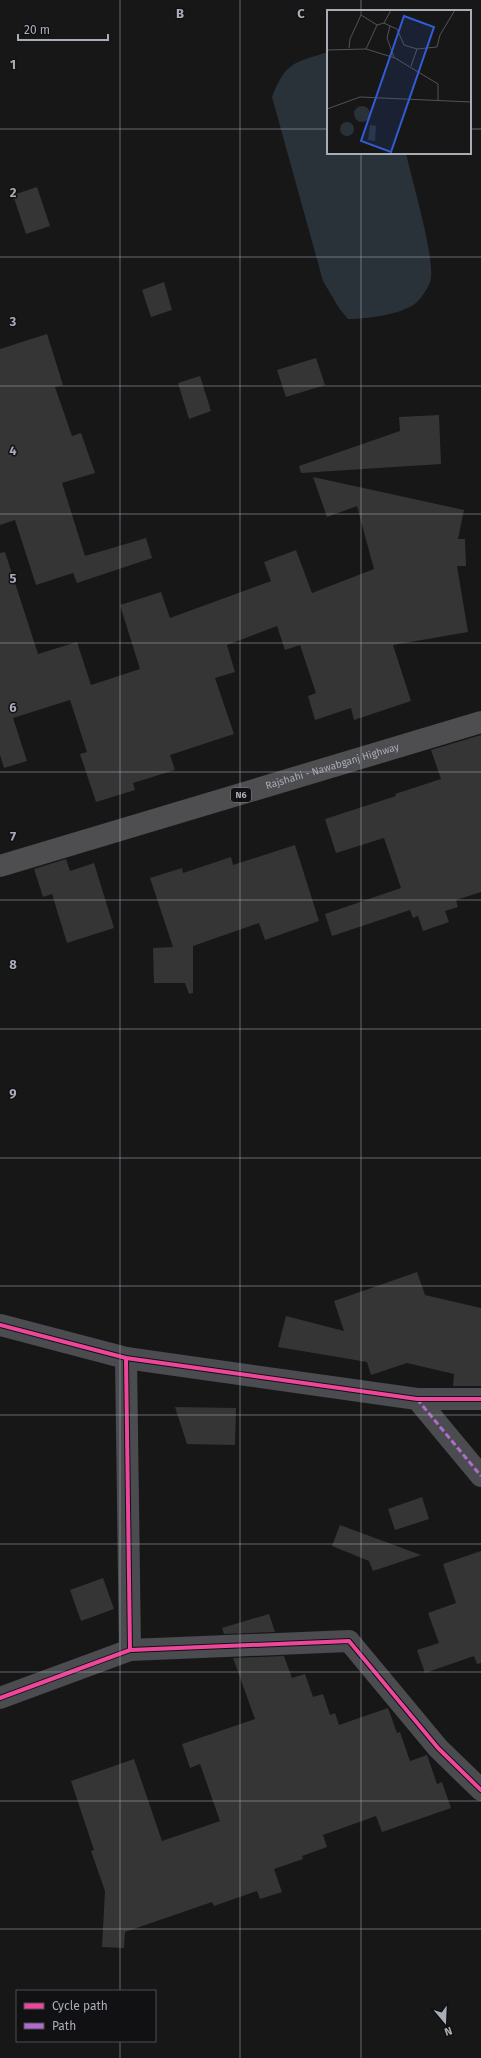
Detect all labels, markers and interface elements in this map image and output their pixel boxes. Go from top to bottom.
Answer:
text: B [176,6,184,21]
text: C [297,6,305,21]
inset map [327,10,471,154]
scale bar [18,16,108,42]
text: 20 m [24,23,50,37]
text: 1 [10,57,16,72]
text: 2 [10,185,17,200]
text: 3 [9,314,17,329]
text: 4 [9,443,17,458]
text: 5 [10,571,17,586]
text: 6 [9,700,17,715]
street label: Rajshahi - Nawabganj Highway [264,741,401,792]
road number: N6 [231,788,251,802]
text: 7 [10,829,16,844]
text: 8 [9,957,17,972]
text: 9 [9,1086,17,1101]
legend [16,1990,156,2042]
text: Cycle path [52,1999,108,2013]
north arrow [425,2002,465,2042]
text: Path [52,2019,76,2033]
text: N [443,2024,454,2038]

